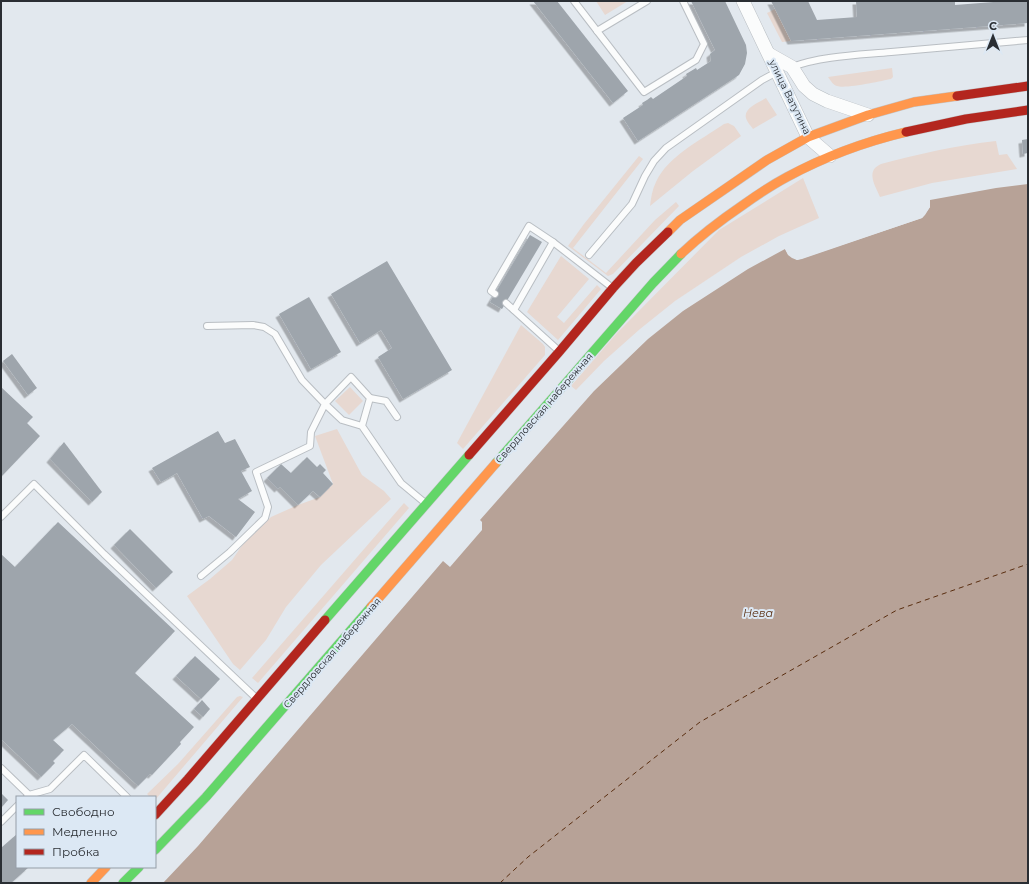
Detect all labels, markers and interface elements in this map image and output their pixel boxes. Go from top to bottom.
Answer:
north arrow [973,16,1013,56]
text: С [989,19,997,33]
street label: улица Ватутина [766,57,814,137]
street label: Свердловская набережная [492,350,596,466]
street label: Свердловская набережная [280,595,384,711]
water label: Нева [743,606,773,620]
legend [16,796,156,868]
text: Свободно [52,804,115,819]
text: Медленно [52,824,118,839]
text: Пробка [52,844,100,859]

